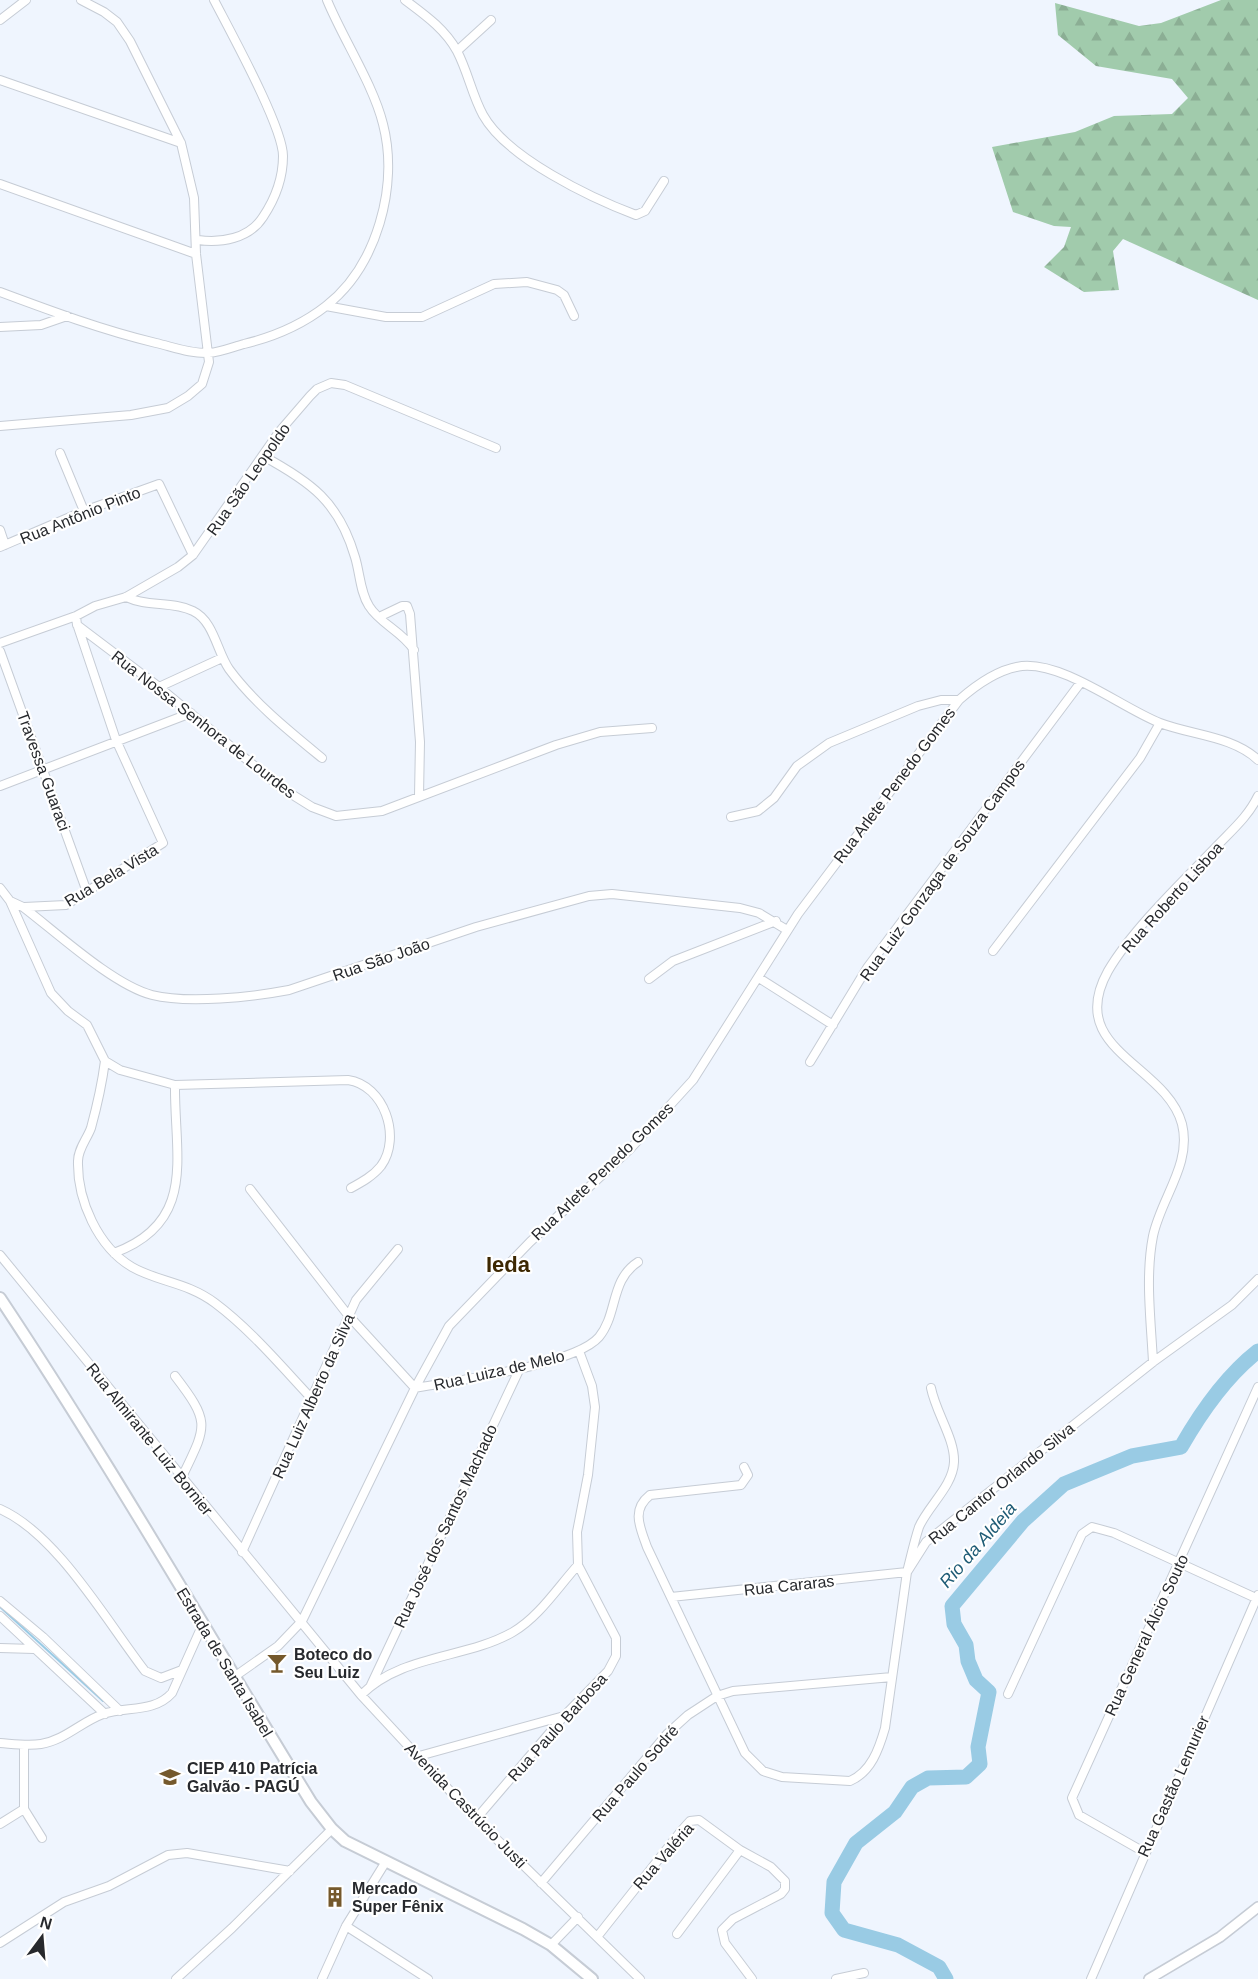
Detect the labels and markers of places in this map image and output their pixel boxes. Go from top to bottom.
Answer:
place label: Boteco do Seu Luiz [294,1646,372,1681]
bar icon: Boteco do Seu Luiz [265,1651,289,1675]
place label: CIEP 410 Patrícia Galvão - PAGÚ [187,1760,318,1795]
school or university icon: CIEP 410 Patrícia Galvão - PAGÚ [158,1765,182,1789]
place label: Mercado Super Fênix [352,1880,444,1915]
building icon: Mercado Super Fênix [323,1885,347,1909]

